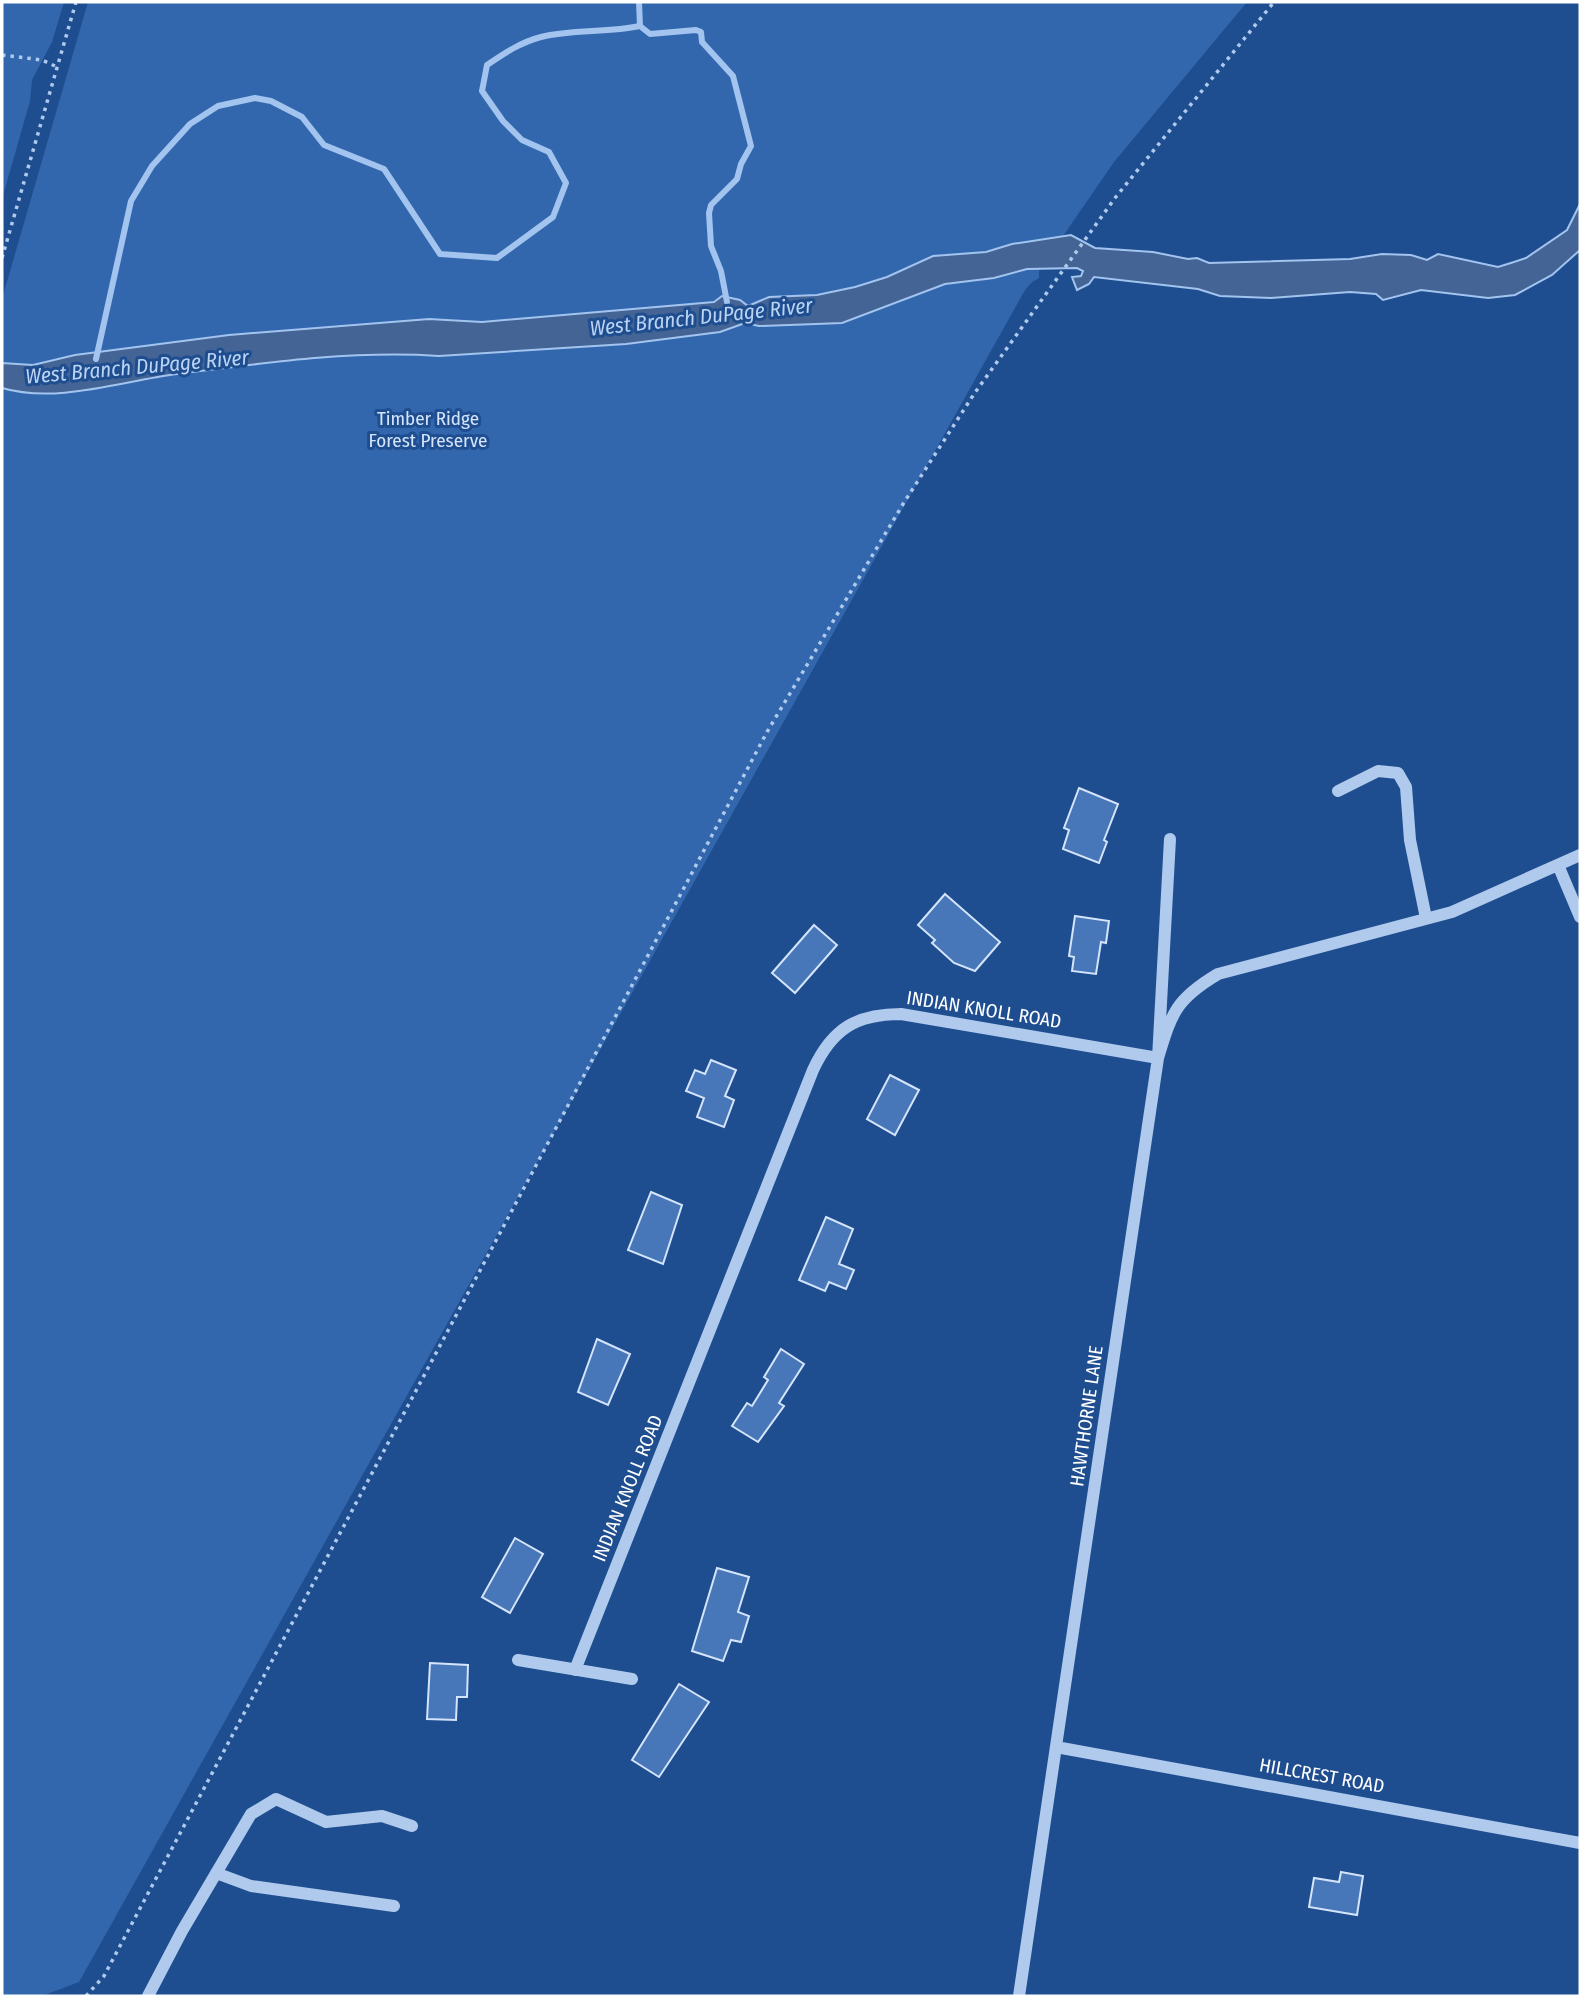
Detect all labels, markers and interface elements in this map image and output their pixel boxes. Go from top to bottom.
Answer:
water label: West Branch DuPage River [588,292,814,342]
water label: West Branch DuPage River [24,344,250,390]
park label: Timber Ridge Forest Preserve [369,407,487,452]
street label: INDIAN KNOLL ROAD [905,986,1063,1033]
street label: HAWTHORNE LANE [1065,1344,1108,1488]
street label: INDIAN KNOLL ROAD [588,1411,667,1565]
street label: HILLCREST ROAD [1258,1753,1386,1798]

